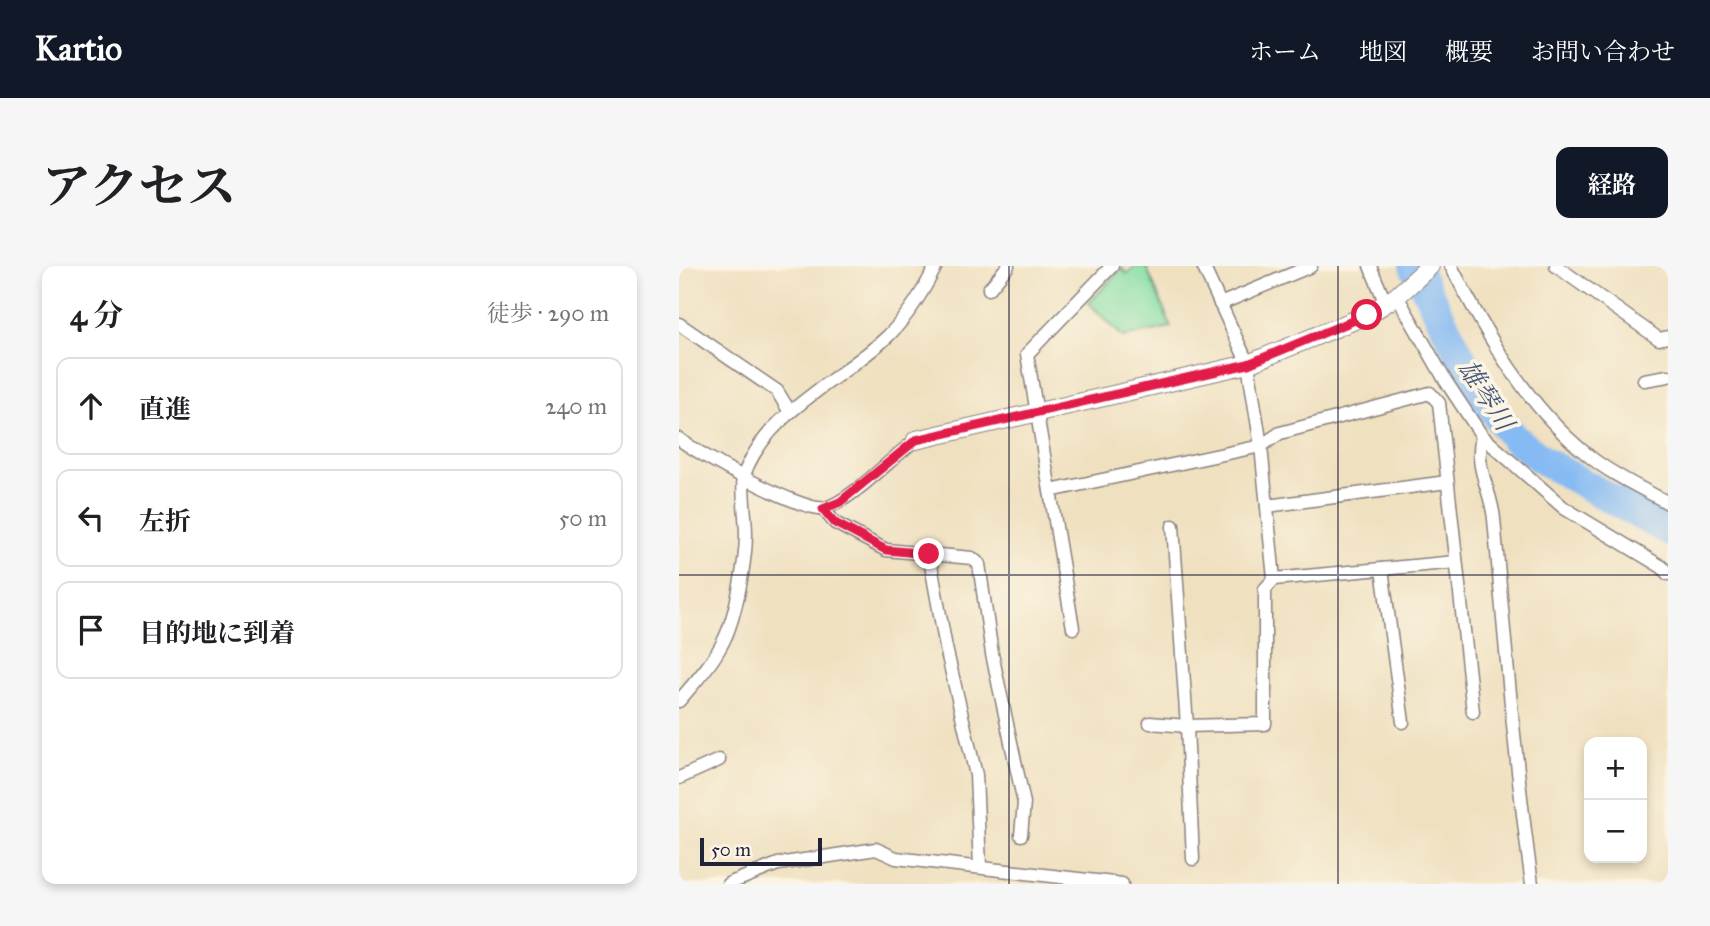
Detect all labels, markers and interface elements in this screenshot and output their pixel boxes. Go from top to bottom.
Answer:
text: Kartio [35,29,122,69]
text: ホーム [1249,37,1321,67]
text: 地図 [1359,37,1407,67]
text: 概要 [1445,37,1493,67]
text: お問い合わせ [1531,37,1675,67]
button: 経路 [1556,147,1668,218]
text: アクセス [42,157,237,216]
text: 4 分 [70,297,123,333]
text: 徒歩 · 290 m [487,299,609,327]
route start [1351,299,1382,330]
water label: 雄琴川 [1451,354,1522,439]
icon: ahead [72,387,110,425]
text: 240 m [545,392,607,420]
text: 直進 [139,393,191,425]
icon: left [72,499,110,537]
text: 50 m [559,504,607,532]
text: 左折 [139,505,191,537]
route end [913,538,944,569]
icon: arrive [72,611,110,649]
text: 目的地に到着 [139,617,295,649]
map controls [1584,737,1647,863]
button: + [1584,737,1647,800]
button: − [1584,800,1647,863]
scale bar [700,835,823,867]
text: 50 m [711,838,751,861]

